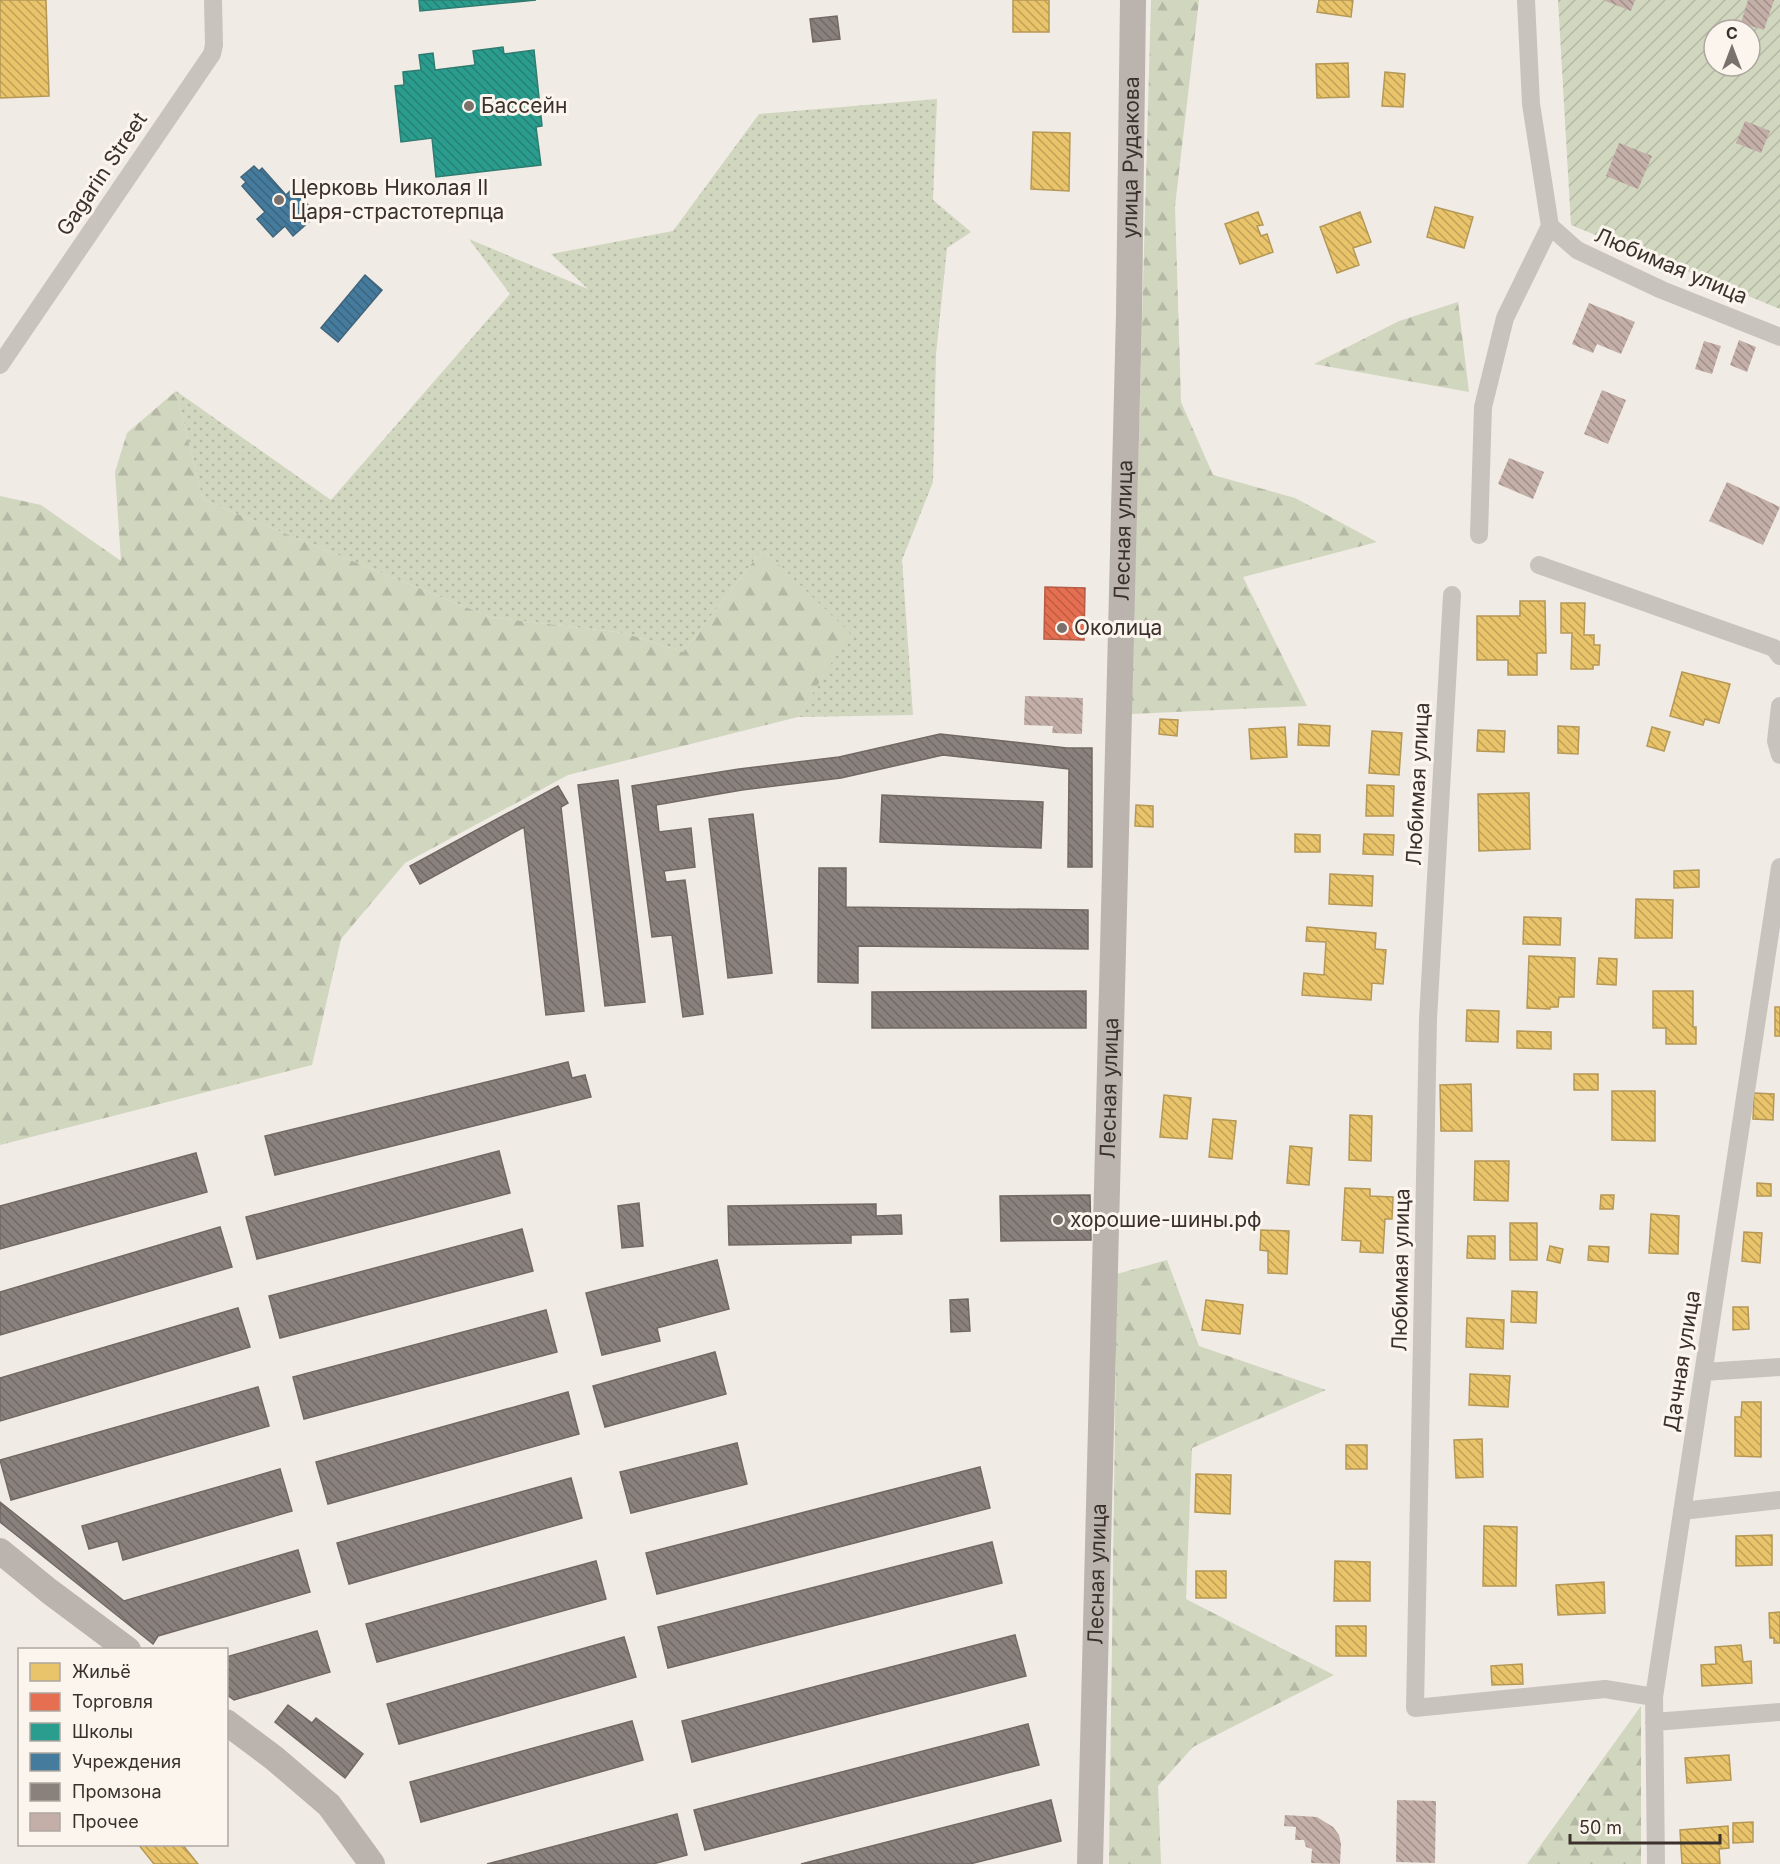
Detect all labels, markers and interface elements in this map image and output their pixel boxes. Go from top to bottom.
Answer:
north arrow [1702,18,1762,78]
text: С [1726,23,1738,43]
street label: улица Рудакова [1117,76,1144,239]
place label: Бассейн [481,93,567,118]
marker: Бассейн [462,99,476,113]
street label: Gagarin Street [51,107,152,240]
place label: Церковь Николая II Царя-страстотерпца [291,175,504,224]
marker: Церковь Николая II Царя-страстотерпца [272,193,286,207]
street label: Любимая улица [1591,222,1751,309]
street label: Лесная улица [1109,459,1137,601]
place label: Околица [1074,615,1162,640]
marker: Околица [1055,621,1069,635]
street label: Любимая улица [1401,702,1434,866]
street label: Лесная улица [1095,1017,1123,1159]
street label: Любимая улица [1387,1188,1414,1352]
place label: хорошие-шины.рф [1070,1207,1262,1232]
marker: хорошие-шины.рф [1051,1213,1065,1227]
street label: Дачная улица [1658,1289,1705,1433]
street label: Лесная улица [1083,1503,1111,1645]
legend [18,1648,228,1846]
text: Жильё [72,1661,131,1682]
text: Торговля [72,1691,153,1712]
text: Школы [72,1721,133,1742]
text: Учреждения [72,1751,181,1772]
text: Промзона [72,1781,162,1802]
scale bar [1570,1807,1720,1845]
text: Прочее [72,1811,139,1832]
text: 50 m [1579,1817,1622,1838]

